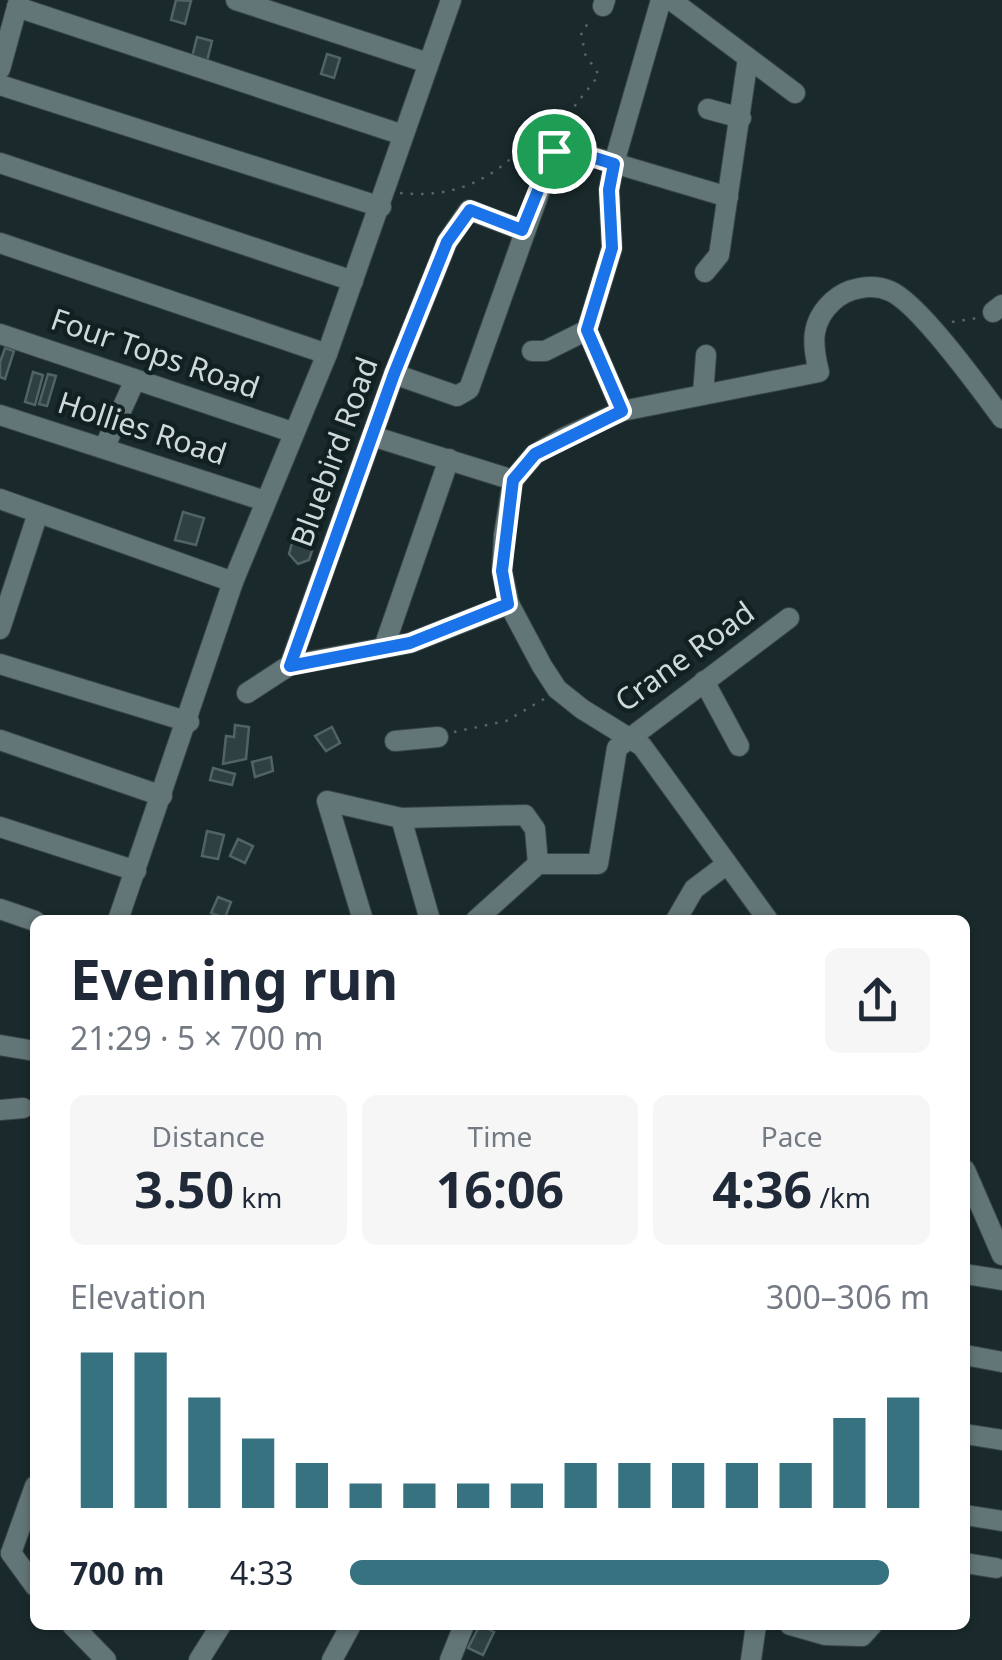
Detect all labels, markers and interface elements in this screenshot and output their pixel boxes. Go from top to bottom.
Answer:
pin [512,109,597,194]
icon: arrive [527,124,582,179]
street label: Four Tops Road [46,298,265,407]
street label: Bluebird Road [280,351,387,552]
street label: Hollies Road [53,381,232,474]
street label: Crane Road [606,591,762,720]
text: Evening run [70,941,398,1016]
button: share [825,948,930,1053]
text: 21:29 · 5 × 700 m [70,1016,323,1059]
text: Distance [152,1117,265,1155]
text: Time [468,1117,532,1155]
text: Pace [761,1117,823,1155]
text: 3.50 [134,1155,234,1223]
text: 16:06 [436,1155,564,1223]
text: 4:36 [712,1155,812,1223]
text: km [234,1178,282,1216]
text: /km [812,1178,871,1216]
text: Elevation [70,1275,207,1318]
text: 300–306 m [766,1275,930,1318]
text: 700 m [70,1551,164,1594]
text: 4:33 [230,1551,294,1594]

